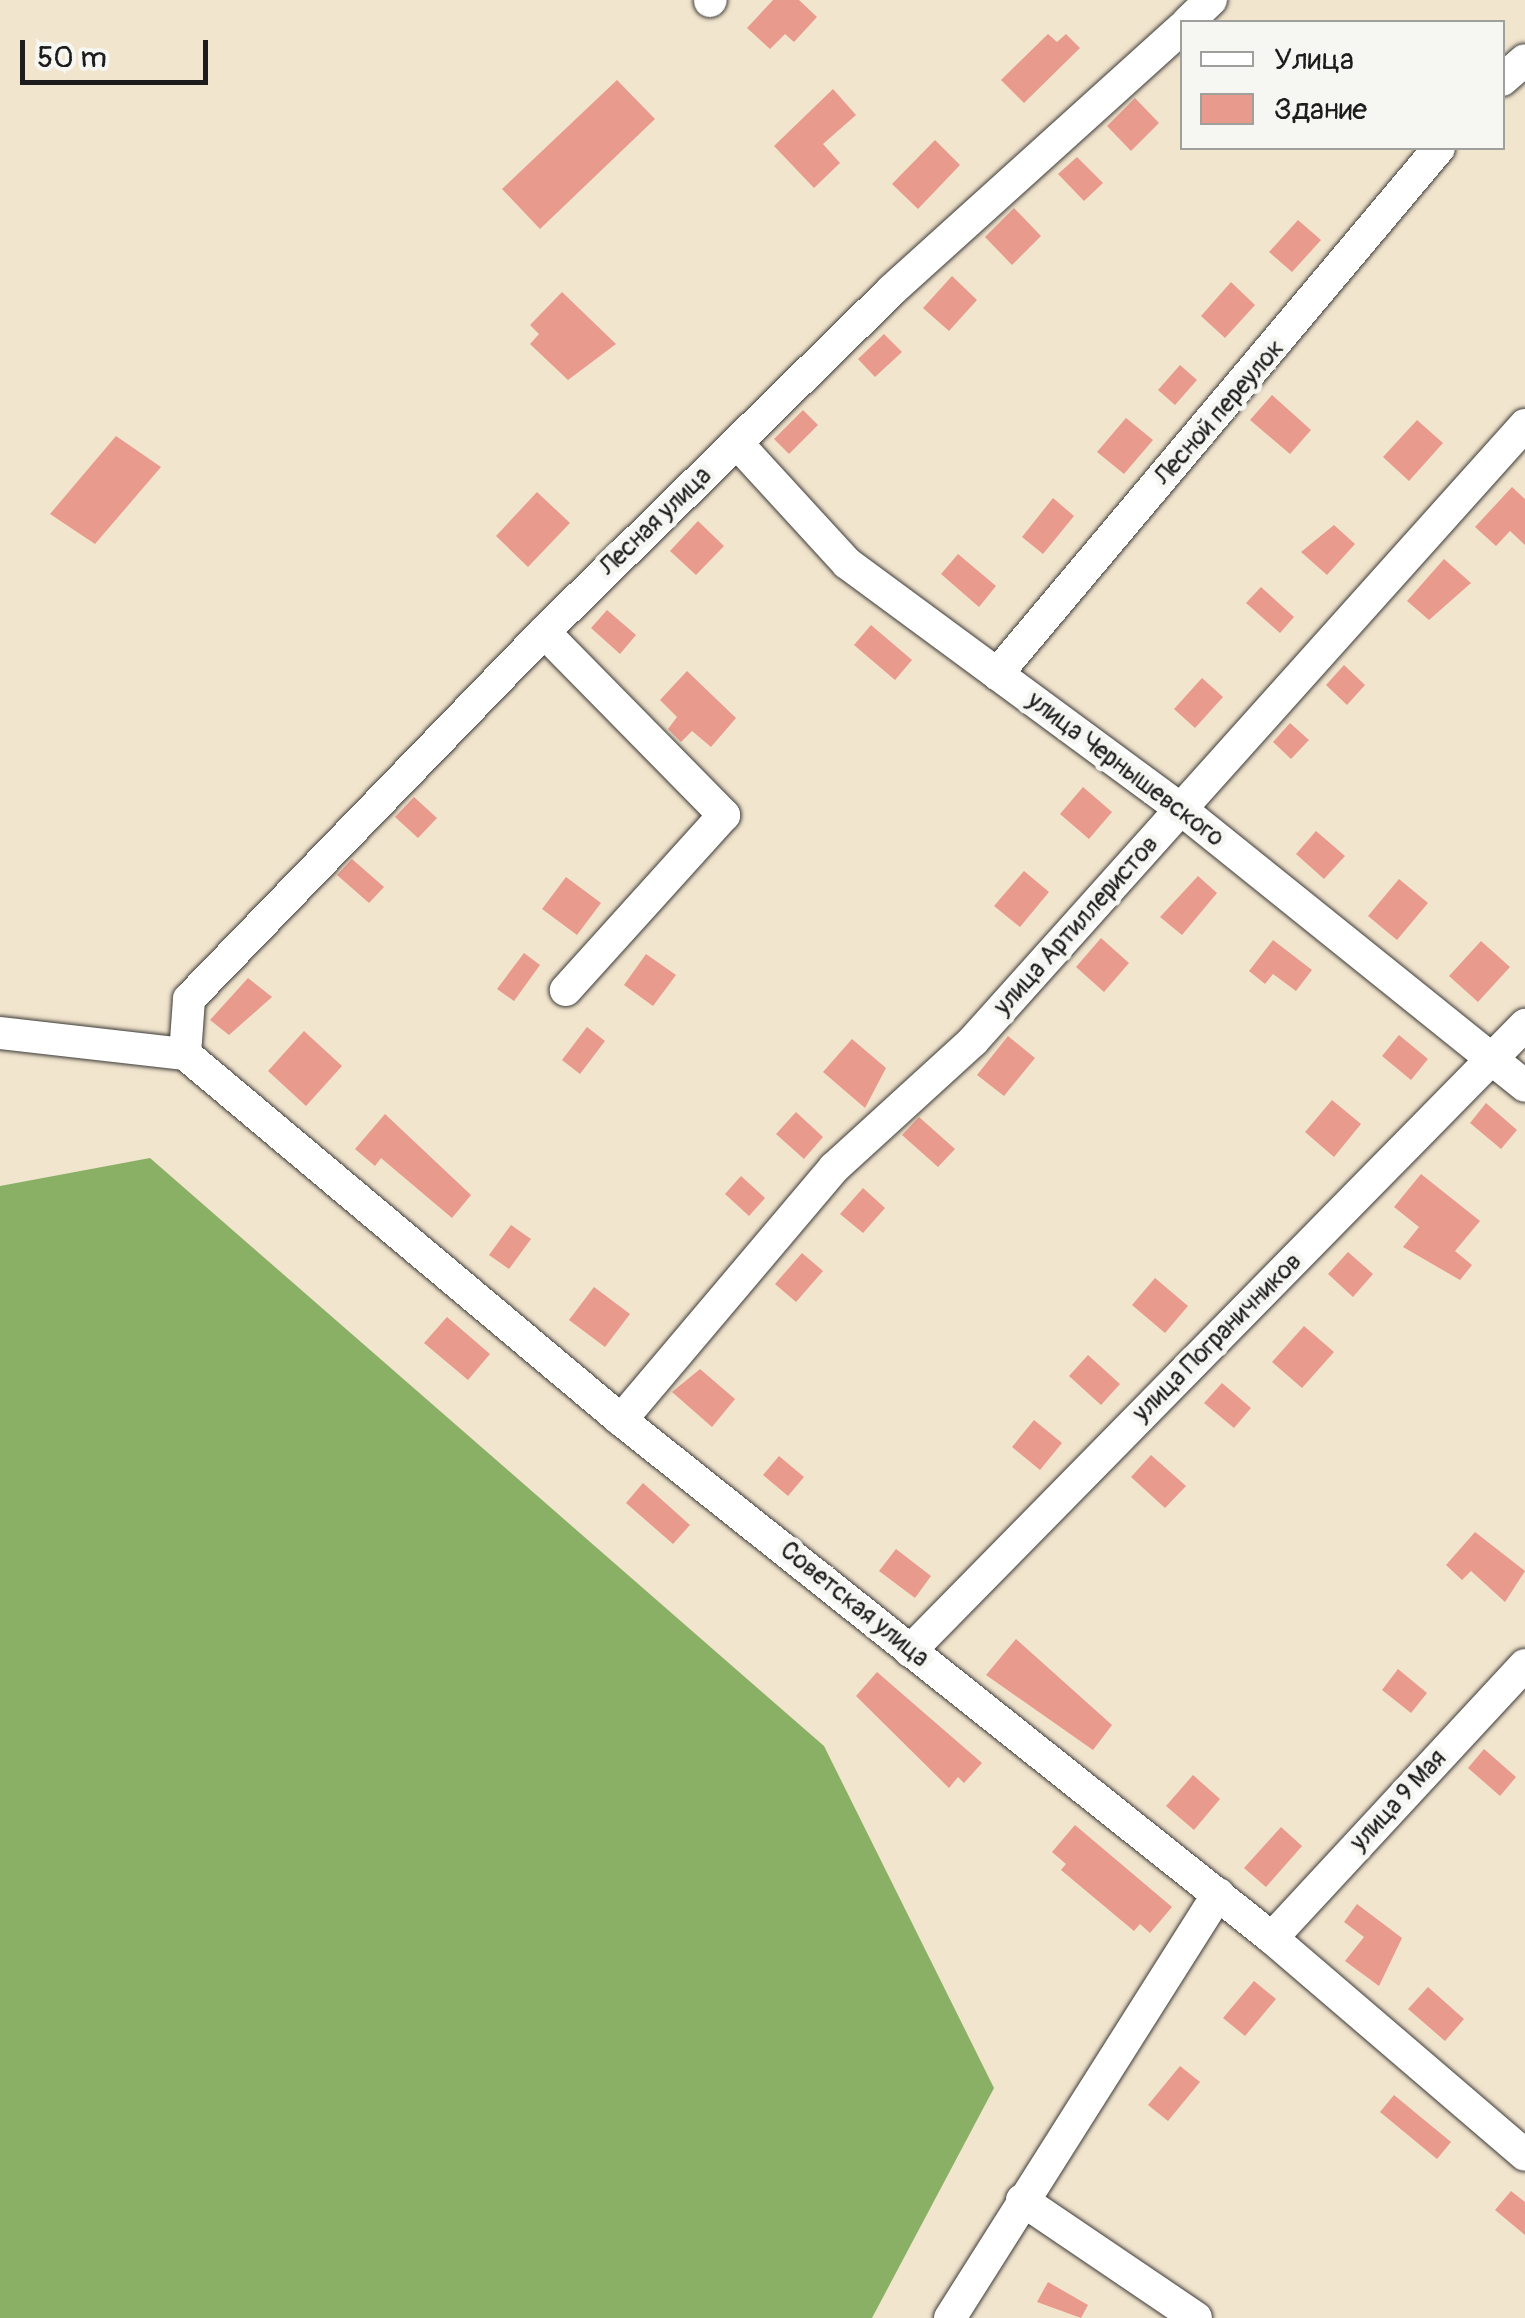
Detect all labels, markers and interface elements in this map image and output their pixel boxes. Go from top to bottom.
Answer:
scale bar [25,20,212,82]
legend [1180,20,1505,150]
text: 50 m [37,39,107,76]
text: Улица [1274,41,1354,78]
text: Здание [1274,91,1367,128]
street label: Лесной переулок [1149,334,1291,492]
street label: Лесная улица [594,461,718,583]
street label: улица Чернышевского [1021,686,1229,854]
street label: улица Артиллеристов [988,830,1166,1022]
street label: улица Пограничников [1127,1247,1309,1429]
street label: Советская улица [774,1536,934,1674]
street label: улица 9 Мая [1345,1744,1453,1858]

